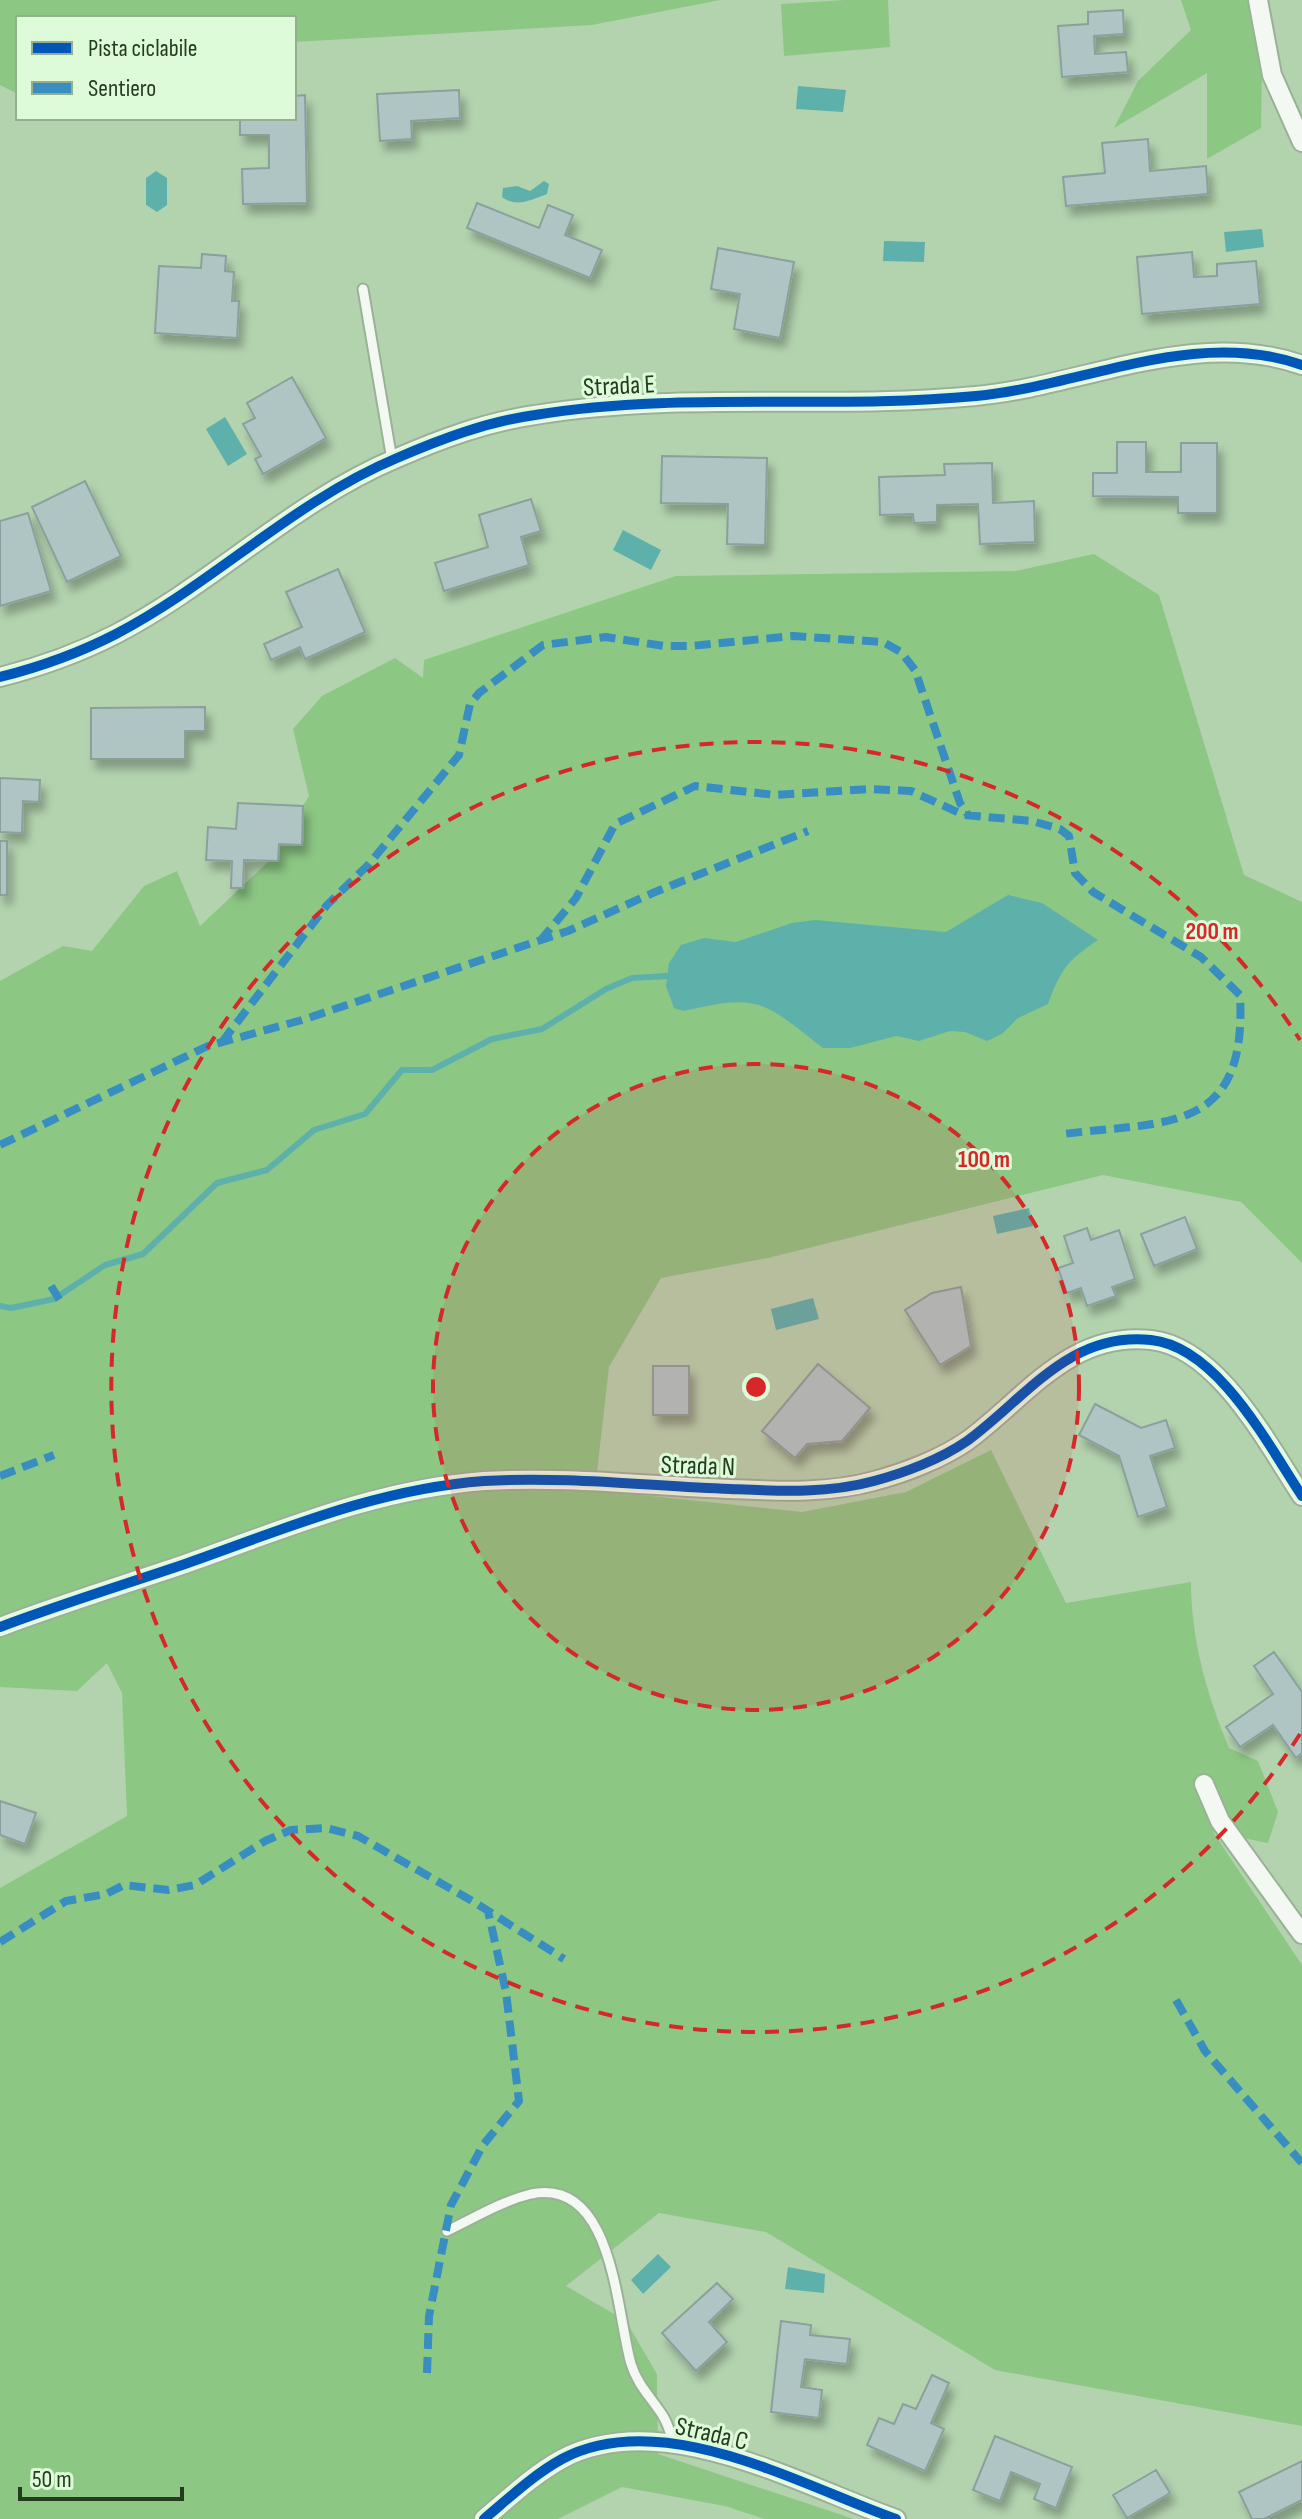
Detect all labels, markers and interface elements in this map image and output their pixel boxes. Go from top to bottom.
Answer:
legend [16,16,296,120]
text: Pista ciclabile [88,34,197,63]
text: Sentiero [88,74,156,103]
street label: Strada E [582,369,656,404]
text: 200 m [1185,917,1239,946]
text: 100 m [958,1145,1010,1174]
centre of rings [742,1373,770,1401]
street label: Strada N [660,1450,736,1483]
street label: Strada C [672,2411,751,2458]
scale bar [20,2451,182,2501]
text: 50 m [32,2465,72,2494]

